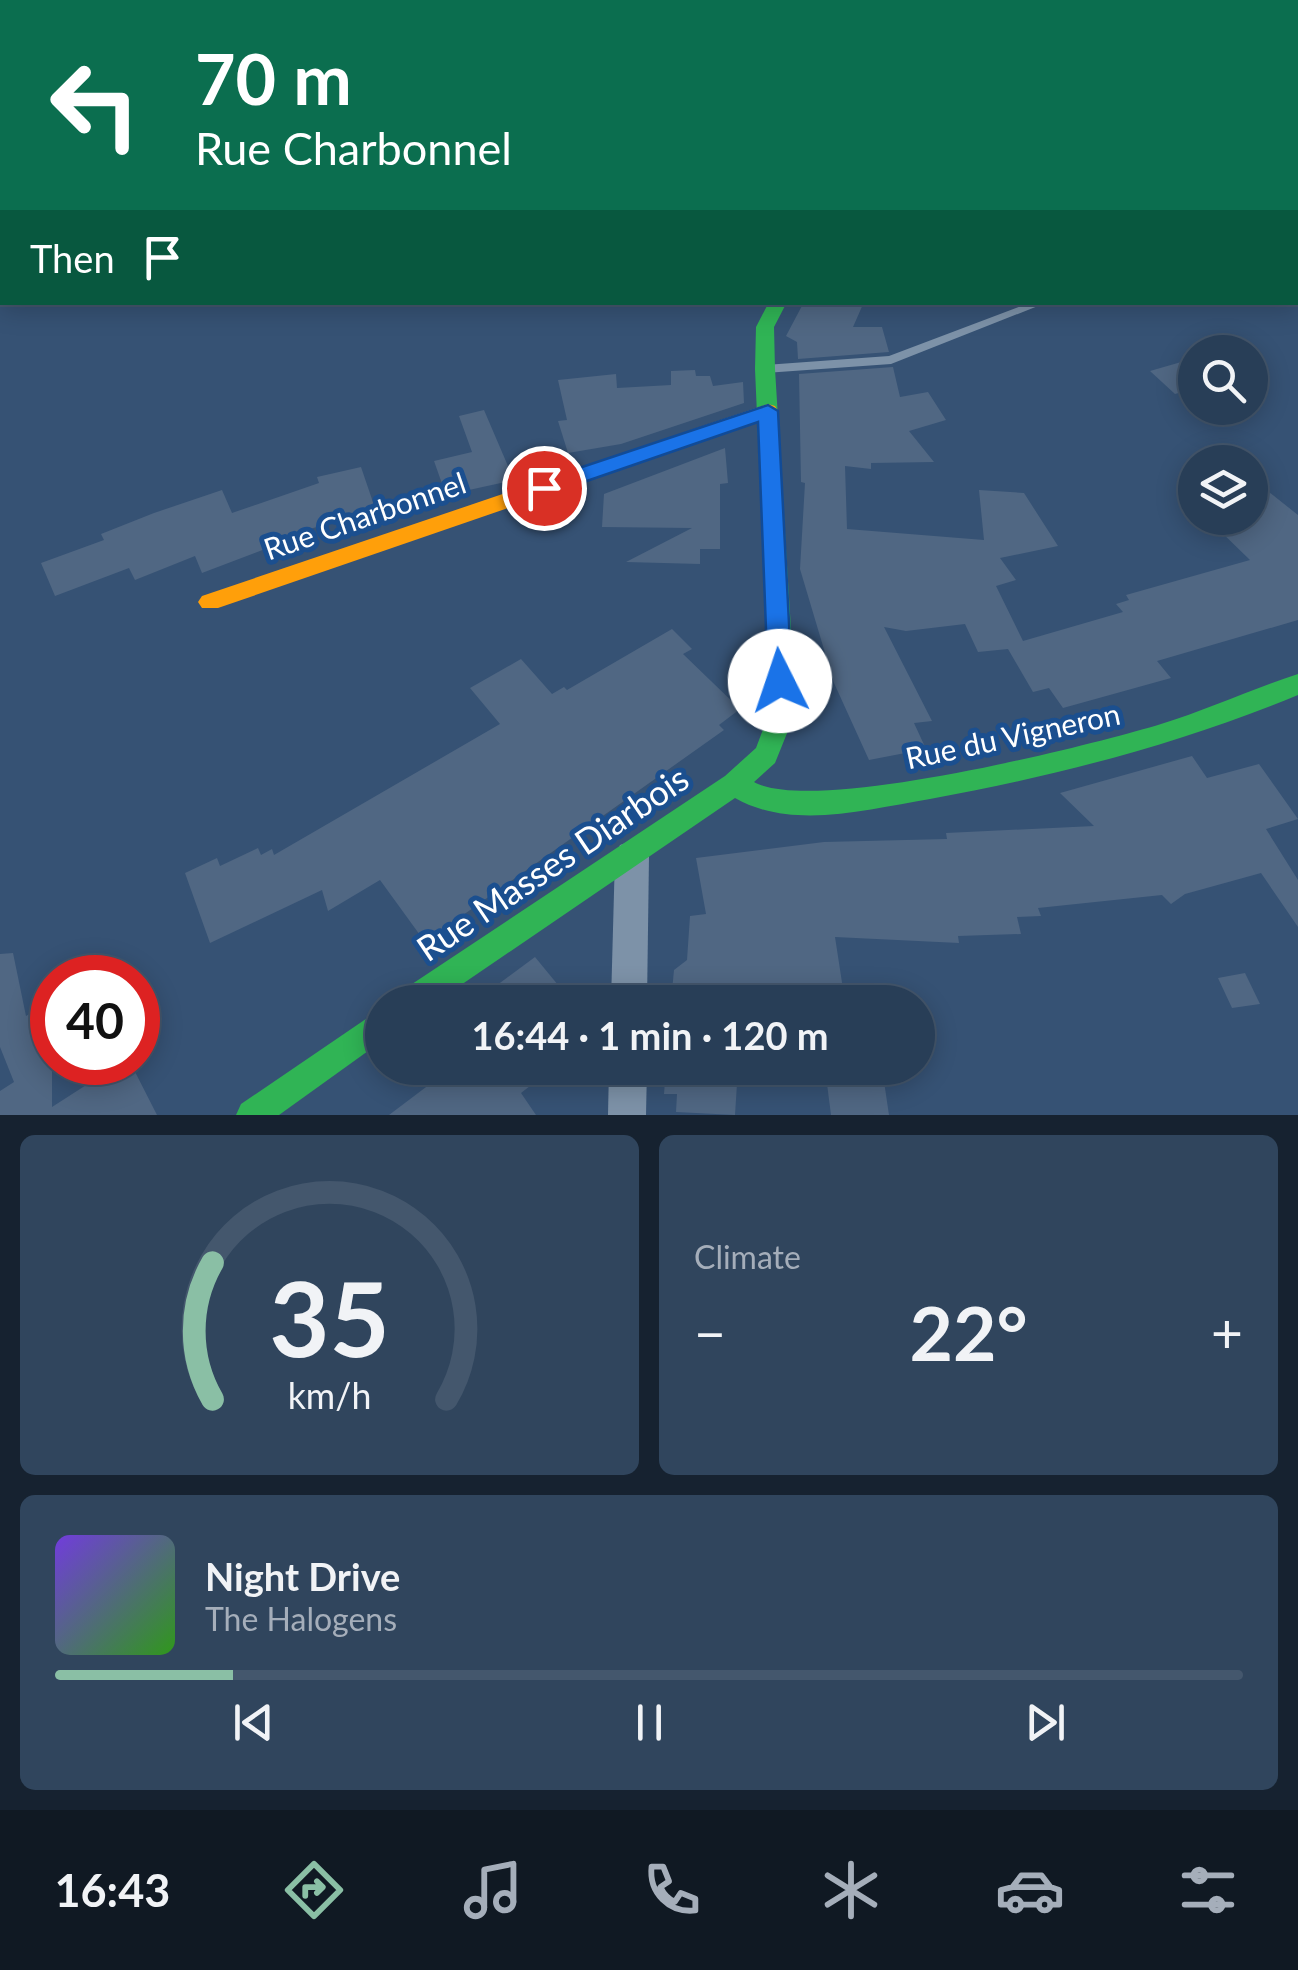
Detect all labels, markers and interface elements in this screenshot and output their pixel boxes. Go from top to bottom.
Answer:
text: 70 m [195,36,352,120]
icon: left [30,40,160,170]
text: Rue Charbonnel [195,121,512,175]
icon: arrive [135,230,190,285]
text: Then [30,235,115,281]
map controls [1178,335,1268,535]
button: search [1178,335,1268,425]
button: layers [1178,445,1268,535]
pin [502,446,587,531]
icon: arrive [517,461,572,516]
street label: Rue Charbonnel [259,464,470,567]
position arrow [728,629,832,733]
street label: Rue du Vigneron [902,695,1123,775]
street label: Rue Masses Diarbois [408,756,696,969]
speed limit sign: 40 [30,955,160,1085]
text: 16:44 · 1 min · 120 m [471,1012,829,1058]
text: Climate [694,1237,801,1276]
text: 35 [269,1254,390,1379]
text: 22° [909,1287,1028,1377]
text: − [694,1299,726,1365]
text: + [1211,1299,1243,1365]
text: km/h [288,1374,371,1417]
text: Night Drive [205,1553,400,1599]
text: The Halogens [205,1599,397,1638]
icon: previous [226,1695,281,1750]
icon: pause [622,1695,677,1750]
icon: next [1018,1695,1073,1750]
icon: directions [279,1855,349,1925]
icon: music [458,1855,528,1925]
icon: phone [637,1855,707,1925]
icon: climate [816,1855,886,1925]
icon: car [995,1855,1065,1925]
icon: filters [1173,1855,1243,1925]
text: 16:43 [54,1863,170,1917]

